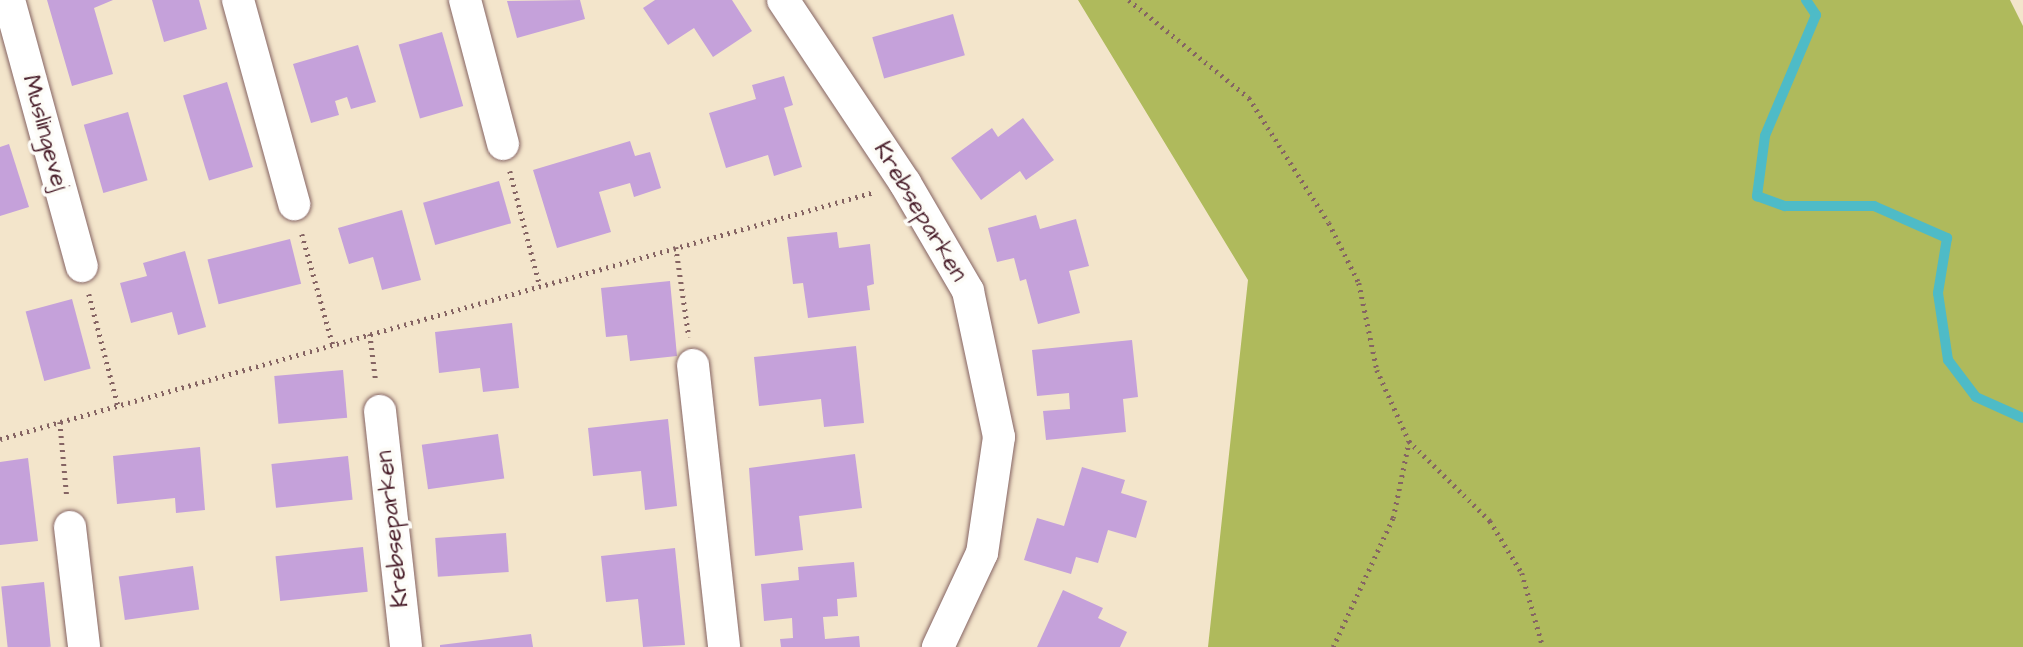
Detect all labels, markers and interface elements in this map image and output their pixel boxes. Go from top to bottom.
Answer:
street label: Muslingevej [16,72,74,194]
street label: Krebseparken [867,137,973,287]
street label: Krebseparken [370,449,416,609]

